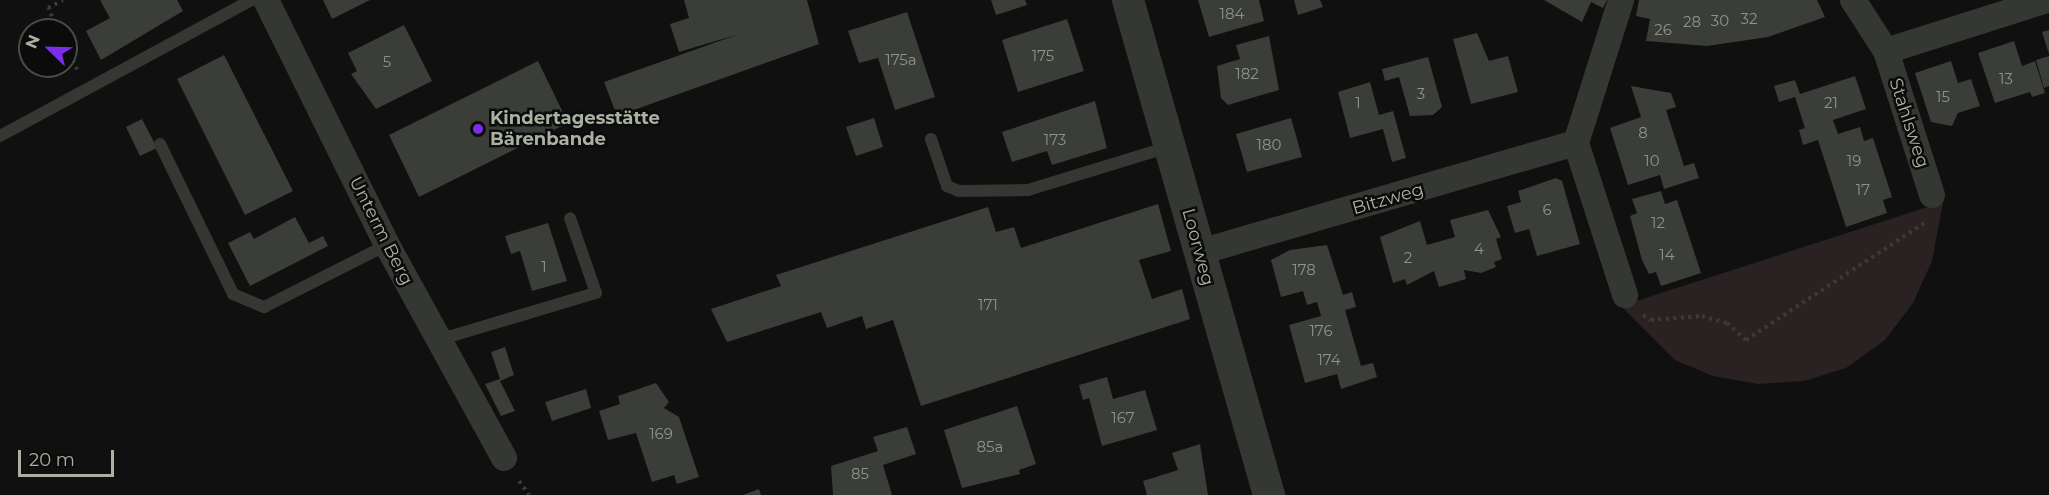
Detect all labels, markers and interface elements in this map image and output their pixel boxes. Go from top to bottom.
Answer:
house number: 184 [1220,5,1244,23]
house number: 32 [1741,10,1757,28]
house number: 30 [1711,12,1729,30]
house number: 28 [1683,13,1701,31]
north arrow [18,18,78,78]
house number: 26 [1654,21,1672,39]
text: N [22,32,44,51]
house number: 175 [1032,47,1054,65]
house number: 175a [885,51,917,69]
house number: 5 [383,53,391,71]
house number: 182 [1235,65,1259,83]
house number: 13 [1999,70,2013,88]
street label: Stahlsweg [1884,75,1934,171]
house number: 3 [1417,85,1425,103]
house number: 15 [1936,88,1950,106]
house number: 1 [1355,94,1361,112]
house number: 21 [1824,94,1838,112]
place label: Kindertagesstätte Bärenbande [490,108,660,150]
marker: Kindertagesstätte Bärenbande [471,122,485,136]
house number: 8 [1638,124,1648,142]
house number: 173 [1044,131,1066,149]
house number: 180 [1257,136,1281,154]
house number: 10 [1644,152,1660,170]
house number: 19 [1847,152,1861,170]
street label: Unterm Berg [344,173,418,289]
street label: Bitzweg [1350,179,1426,219]
house number: 17 [1856,181,1870,199]
house number: 6 [1542,201,1552,219]
street label: Loorweg [1177,206,1219,288]
house number: 12 [1651,214,1665,232]
house number: 4 [1474,240,1484,258]
house number: 14 [1659,246,1675,264]
house number: 2 [1404,249,1412,267]
house number: 1 [541,258,547,276]
house number: 178 [1292,261,1316,279]
house number: 171 [978,296,998,314]
house number: 176 [1309,322,1333,340]
house number: 174 [1317,351,1341,369]
house number: 167 [1111,409,1135,427]
house number: 169 [649,425,673,443]
scale bar [21,438,117,476]
house number: 85a [977,438,1003,456]
text: 20 m [29,449,75,471]
house number: 85 [851,465,869,483]

